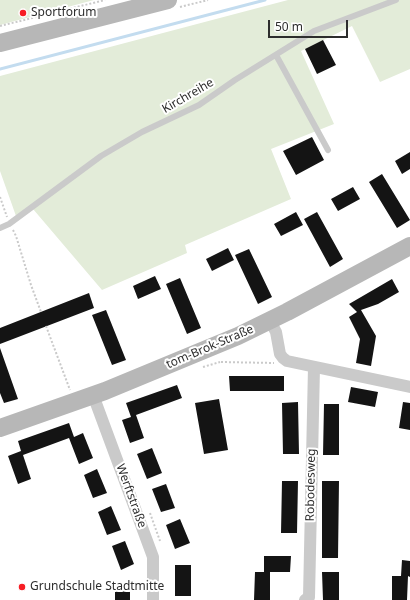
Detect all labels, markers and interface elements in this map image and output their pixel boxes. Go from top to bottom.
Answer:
place label: Sportforum [31,6,96,20]
marker: Sportforum [18,8,28,18]
scale bar [270,12,350,38]
text: 50 m [275,18,303,35]
street label: Kirchreihe [160,75,216,117]
street label: tom-Brok-Straße [164,322,256,372]
street label: Robodesweg [303,448,319,522]
street label: Werftstraße [113,462,149,530]
place label: Grundschule Stadtmitte [30,580,164,594]
marker: Grundschule Stadtmitte [17,582,27,592]

